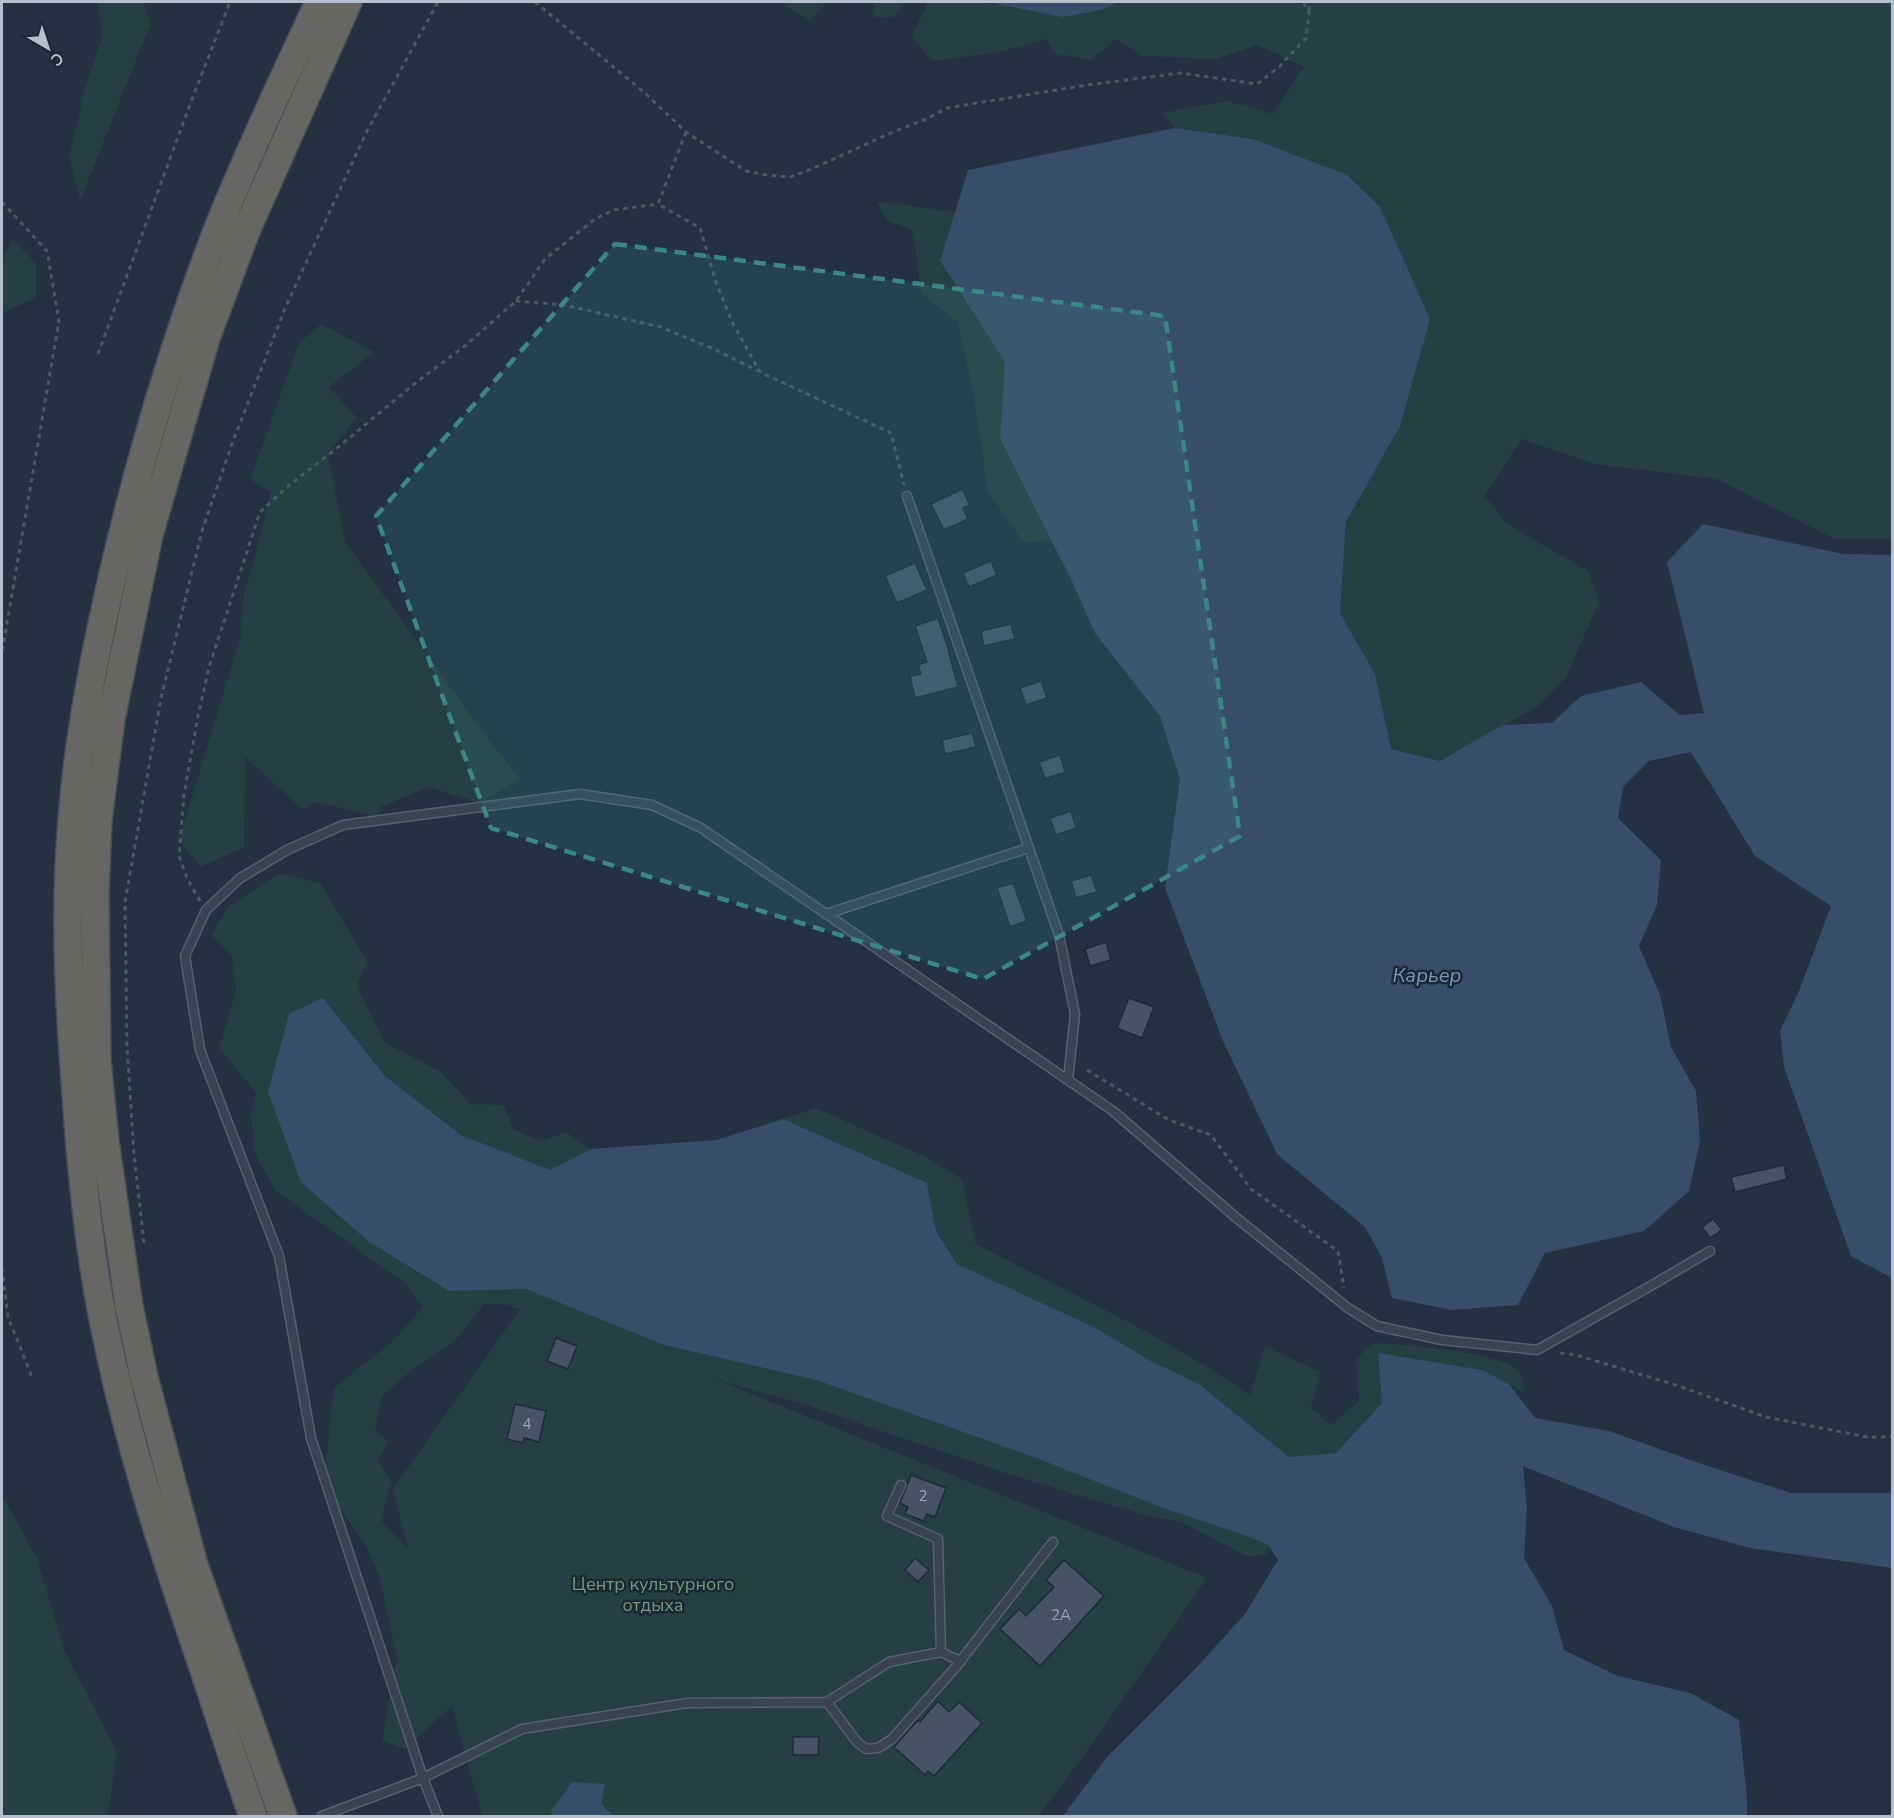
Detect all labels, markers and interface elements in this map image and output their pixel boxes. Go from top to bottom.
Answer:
north arrow [18,18,78,78]
text: С [46,47,68,71]
water label: Карьер [1393,962,1461,989]
house number: 4 [522,1414,532,1434]
house number: 2 [918,1486,928,1506]
park label: Центр культурного отдыха [572,1572,734,1617]
house number: 2А [1051,1605,1071,1625]

